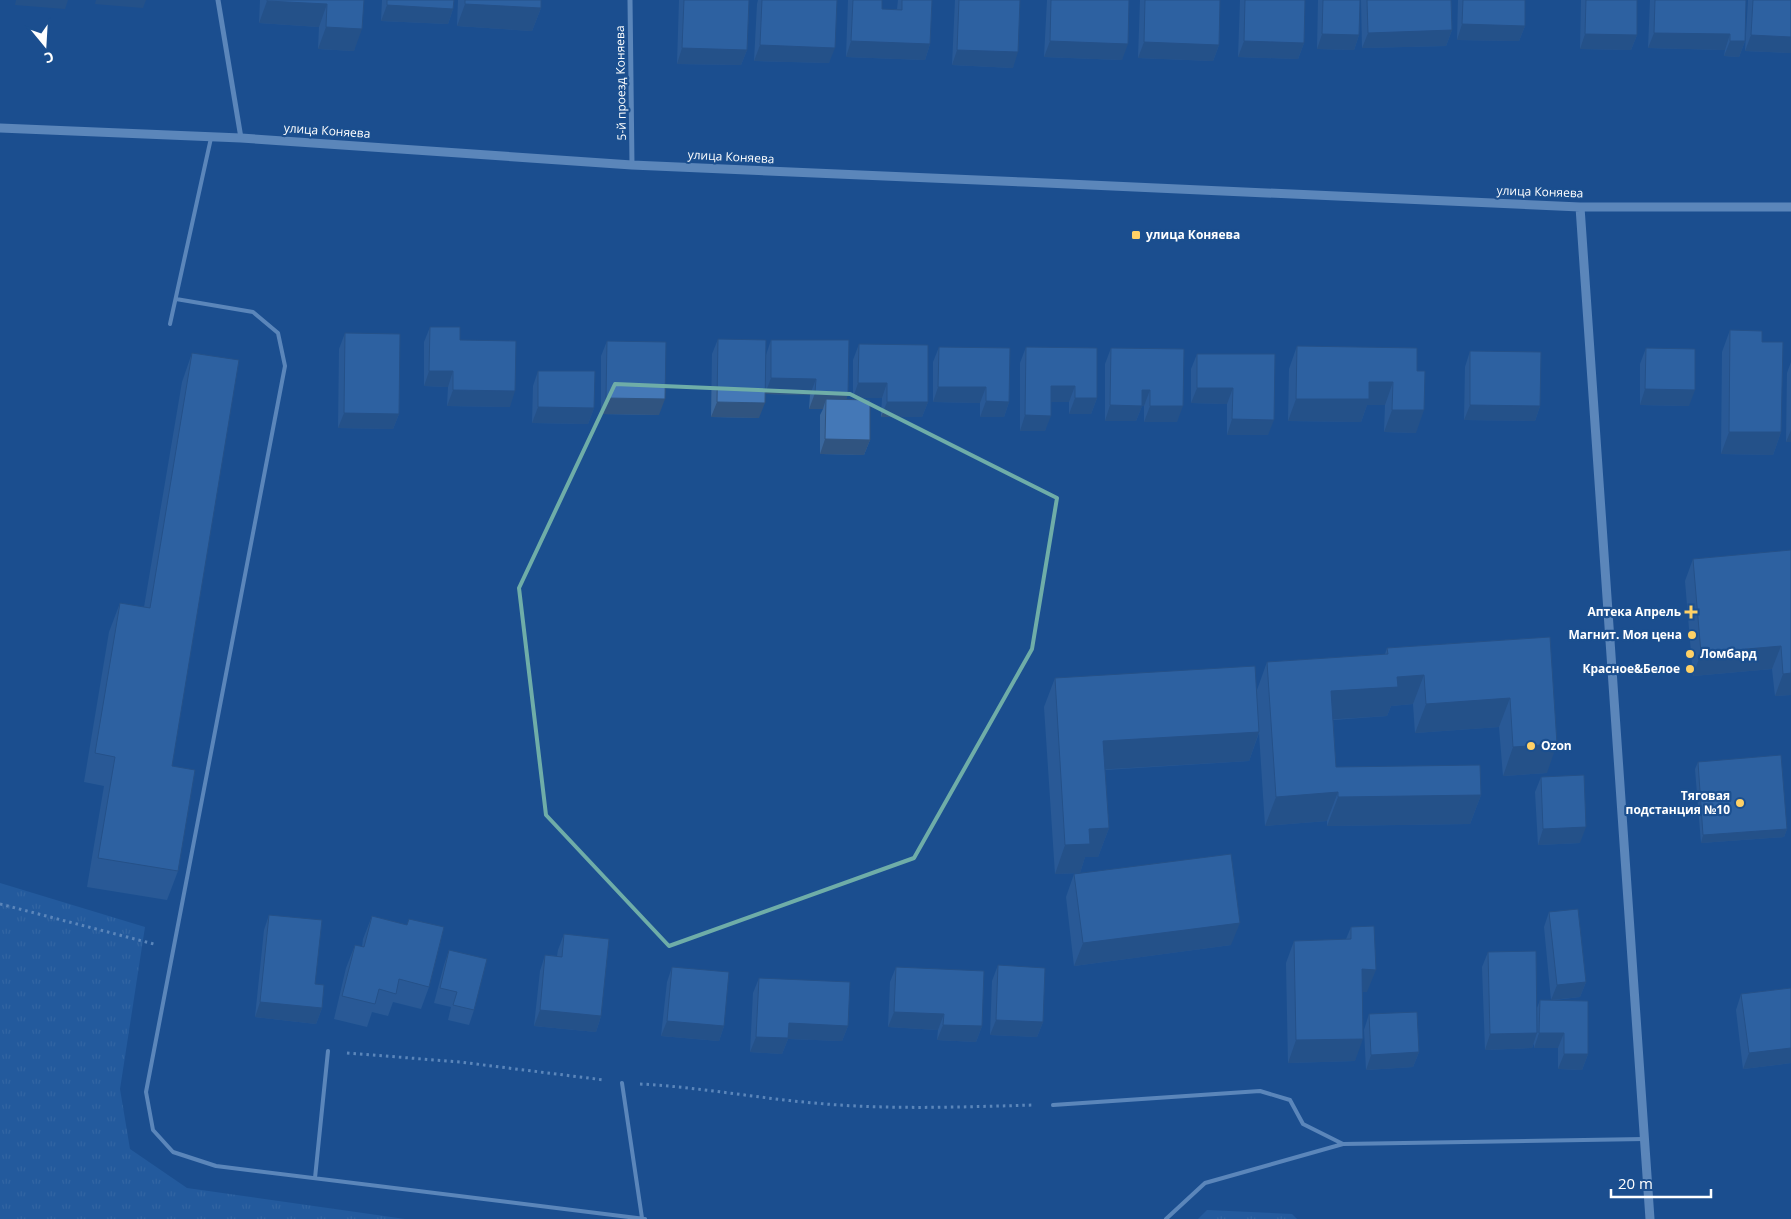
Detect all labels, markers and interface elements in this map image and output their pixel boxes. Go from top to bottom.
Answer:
north arrow [20,20,70,70]
street label: 5-й проезд Коняева [611,25,630,141]
text: С [42,47,56,68]
street label: улица Коняева [283,119,371,142]
street label: улица Коняева [687,146,775,167]
street label: улица Коняева [1496,181,1584,202]
place label: улица Коняева [1146,226,1240,243]
marker: улица Коняева [1130,229,1142,241]
place label: Аптека Апрель [1587,603,1681,620]
marker: Аптека Апрель [1685,606,1697,618]
place label: Магнит. Моя цена [1568,626,1682,643]
marker: Магнит. Моя цена [1686,629,1698,641]
place label: Ломбард [1700,645,1757,662]
marker: Ломбард [1684,648,1696,660]
place label: Красное&Белое [1582,660,1680,677]
marker: Красное&Белое [1684,663,1696,675]
place label: Ozon [1541,737,1572,754]
marker: Ozon [1525,740,1537,752]
place label: Тяговая подстанция №10 [1626,787,1730,818]
marker: Тяговая подстанция №10 [1734,797,1746,809]
scale bar [1611,1166,1711,1198]
text: 20 m [1618,1173,1653,1193]

